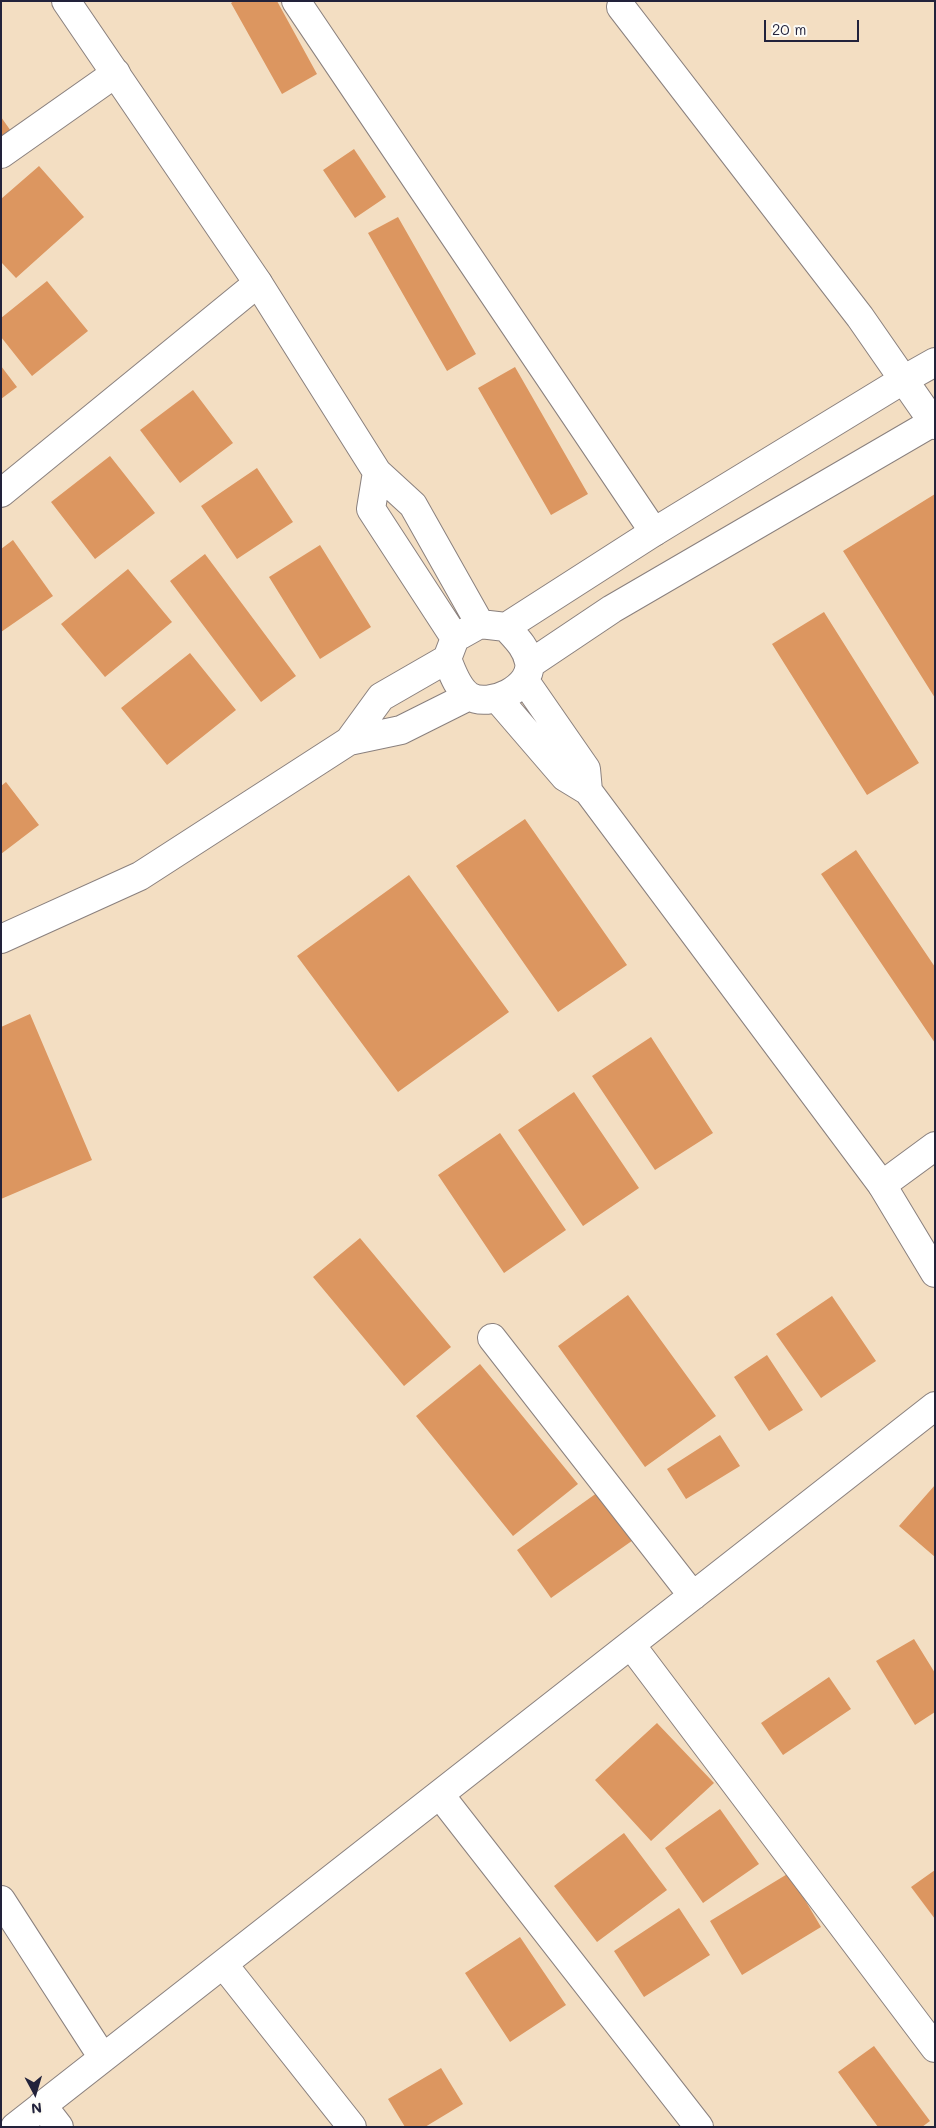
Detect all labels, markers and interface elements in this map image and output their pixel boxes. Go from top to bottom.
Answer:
scale bar [766,10,861,42]
text: 20 m [772,19,806,39]
north arrow [10,2068,60,2118]
text: N [30,2098,43,2118]

